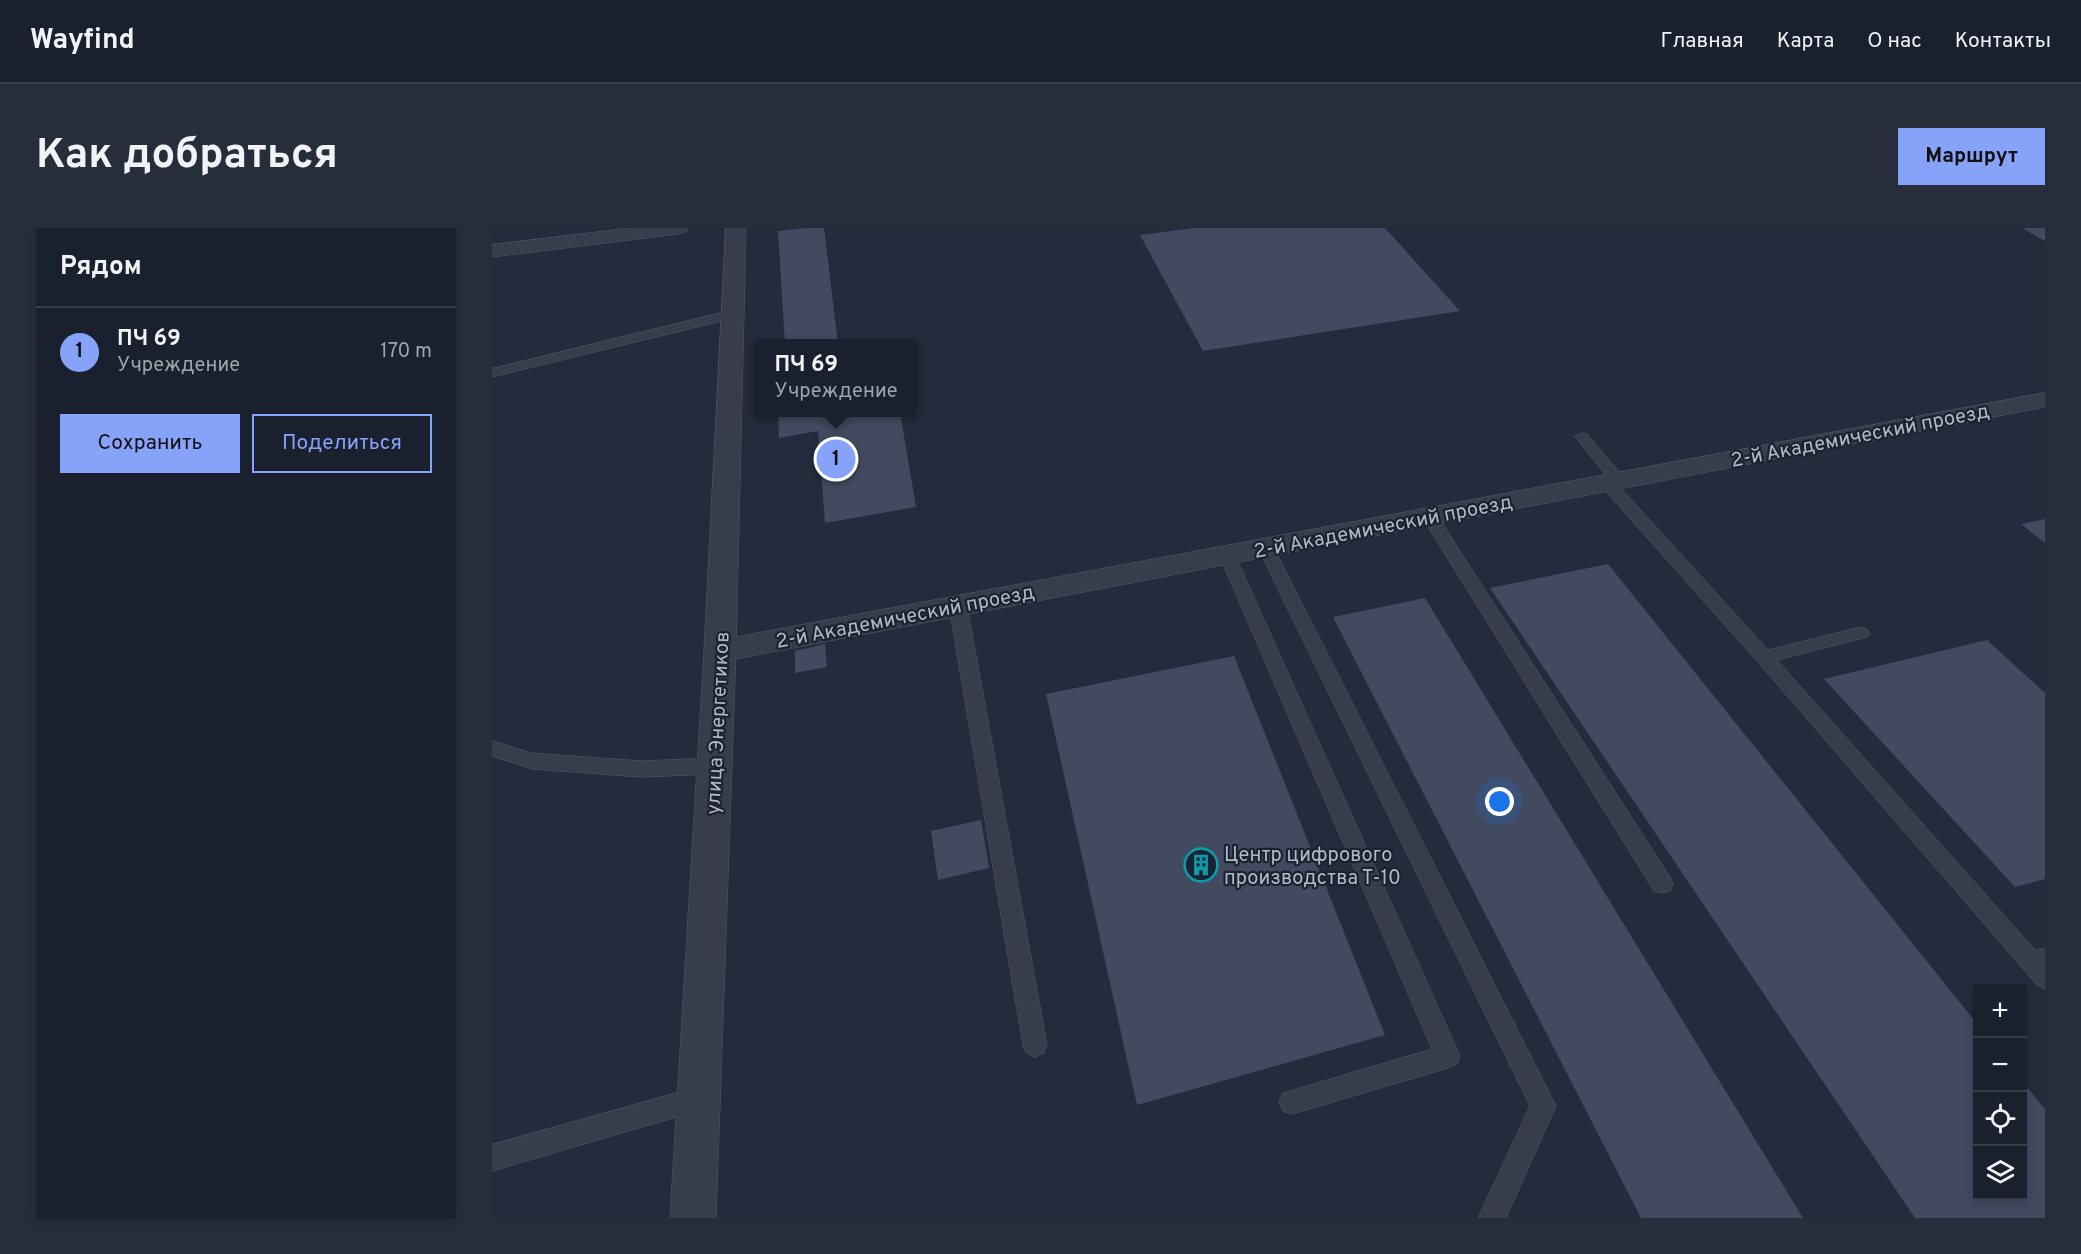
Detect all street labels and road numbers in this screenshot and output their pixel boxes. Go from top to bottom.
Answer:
street label: 2-й Академический проезд [1729,399,1992,475]
street label: 2-й Академический проезд [1252,490,1515,566]
street label: 2-й Академический проезд [774,580,1037,656]
street label: улица Энергетиков [701,631,737,815]

